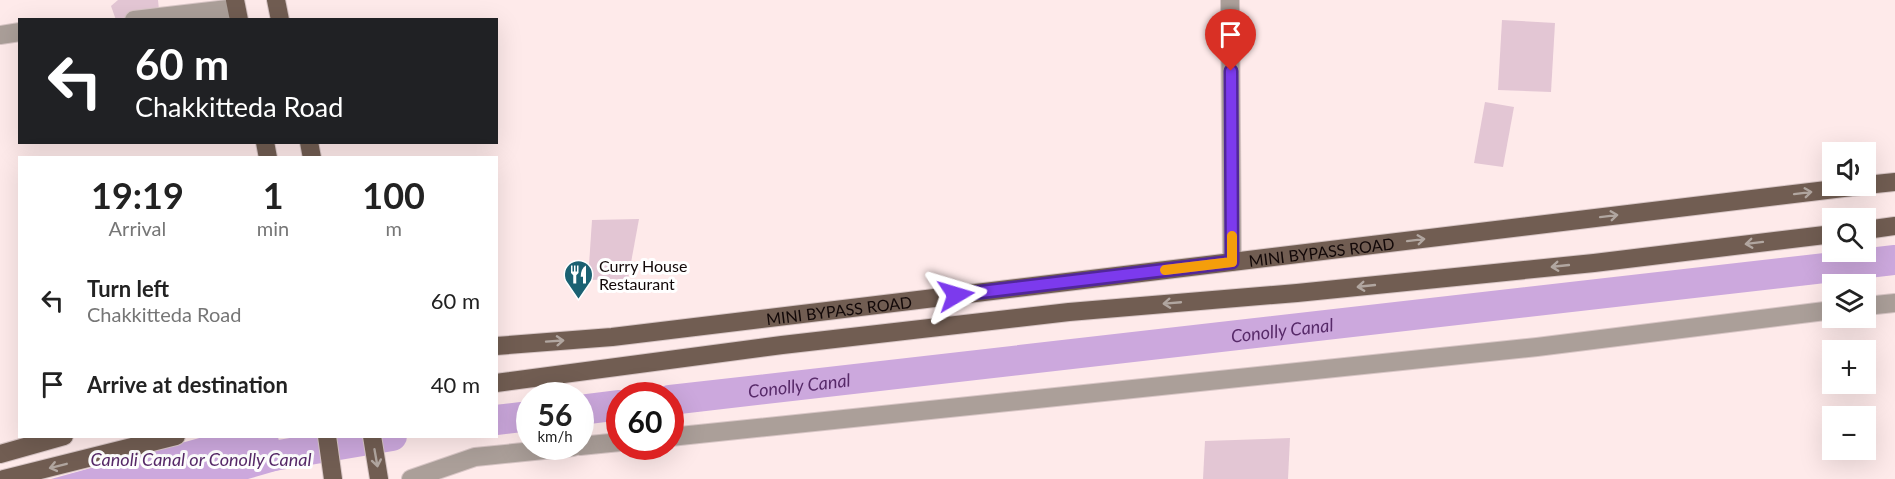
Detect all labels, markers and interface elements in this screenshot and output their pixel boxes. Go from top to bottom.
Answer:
pin [1205,9,1256,71]
icon: arrive [1214,18,1247,51]
text: 60 m [135,39,229,89]
icon: left [36,42,114,120]
text: Chakkitteda Road [135,90,343,123]
map controls [1822,142,1876,460]
button: sound [1822,142,1876,196]
text: 19:19 [91,173,184,217]
text: 1 [263,173,284,217]
text: 100 [362,173,425,217]
one-way arrow [1793,187,1812,198]
button: search [1822,208,1876,262]
one-way arrow [1599,211,1619,222]
text: Arrival [109,216,166,240]
text: min [257,216,289,240]
text: m [385,216,402,240]
street label: MINI BYPASS ROAD [1248,233,1395,269]
one-way arrow [1405,234,1425,245]
one-way arrow [1745,238,1764,249]
place label: Curry House Restaurant [599,256,687,293]
restaurant icon: Curry House Restaurant [562,258,594,300]
one-way arrow [1551,261,1571,272]
position arrow [924,263,988,327]
button: layers [1822,274,1876,328]
text: Turn left [87,275,169,302]
one-way arrow [1357,281,1377,292]
icon: left [36,284,69,317]
text: 60 m [431,287,480,314]
street label: MINI BYPASS ROAD [765,291,913,328]
one-way arrow [1163,298,1183,309]
text: Chakkitteda Road [87,302,241,326]
water label: Conolly Canal [1230,313,1334,347]
one-way arrow [544,336,564,347]
button: + [1822,340,1876,394]
icon: arrive [36,368,69,401]
water label: Conolly Canal [747,368,852,402]
text: Arrive at destination [87,371,288,398]
text: 40 m [431,371,480,398]
speed limit sign: 60 [606,382,684,460]
text: 56 [538,396,572,432]
button: − [1822,406,1876,460]
text: km/h [537,427,573,445]
one-way arrow [371,447,382,467]
water label: Canoli Canal or Conolly Canal [90,448,312,470]
one-way arrow [49,460,68,472]

